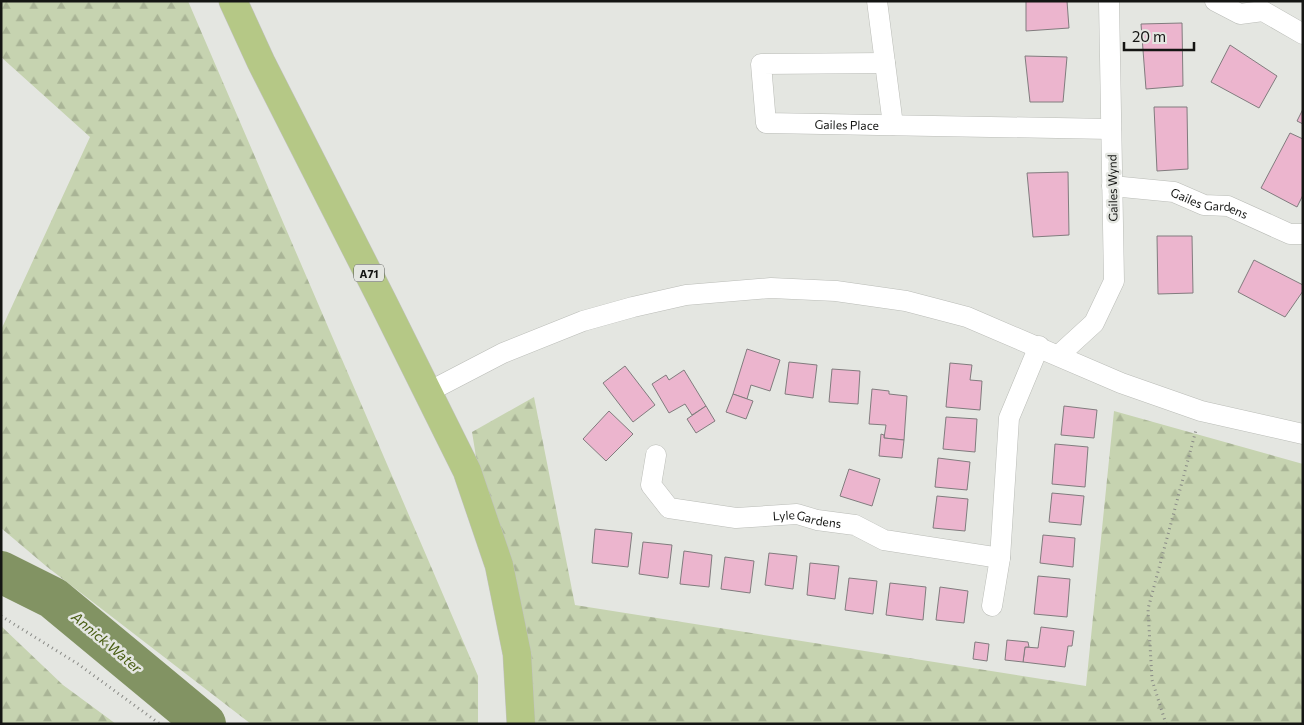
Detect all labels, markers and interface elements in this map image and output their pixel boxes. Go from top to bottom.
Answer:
scale bar [1124,20,1194,52]
text: 20 m [1132,27,1166,45]
street label: Gailes Place [814,117,879,132]
street label: Gailes Wynd [1104,154,1120,222]
street label: Gailes Gardens [1169,185,1250,221]
road number: A71 [354,264,384,282]
street label: Lyle Gardens [772,507,842,530]
water label: Annick Water [68,607,146,676]

